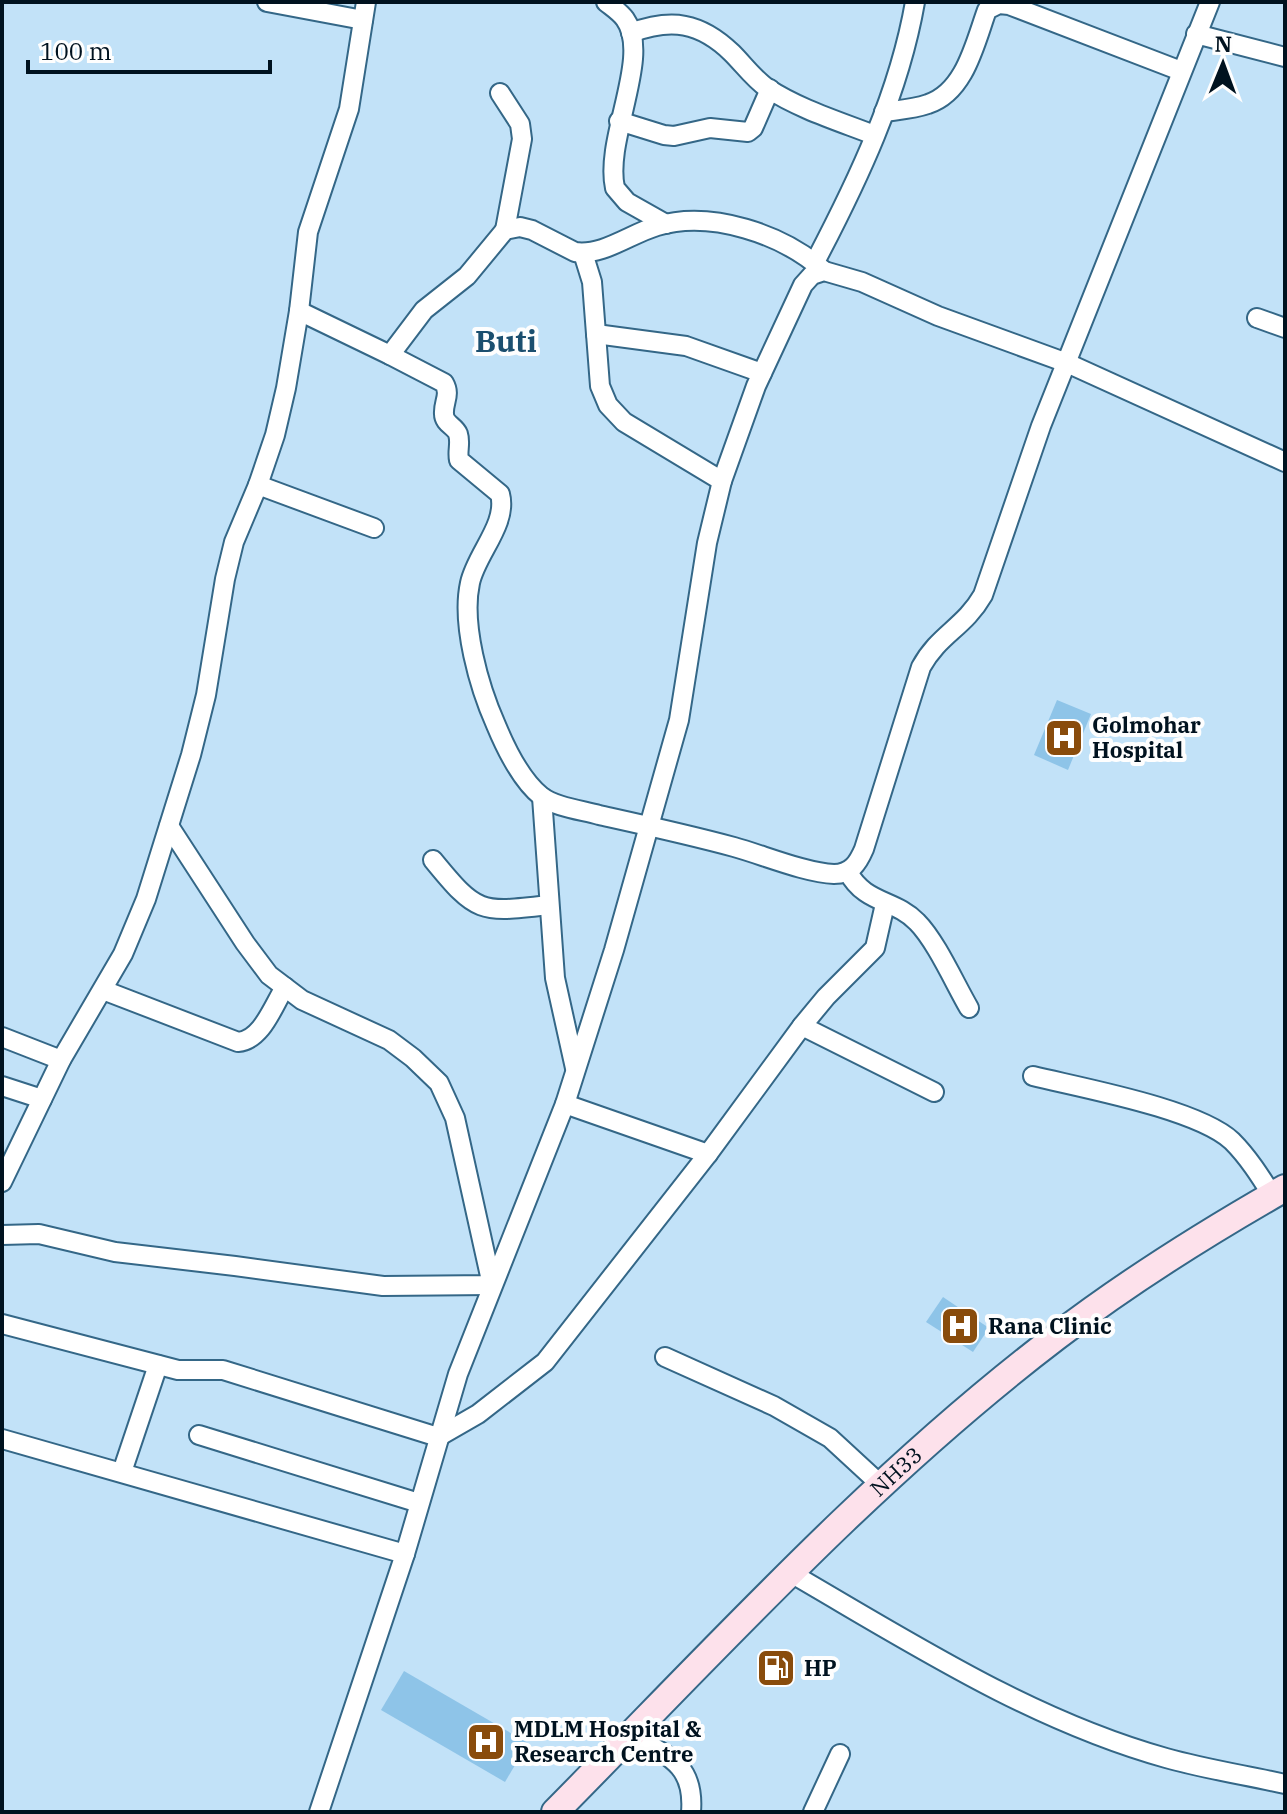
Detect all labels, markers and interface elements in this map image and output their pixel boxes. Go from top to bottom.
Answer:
scale bar [28,24,270,74]
north arrow [1183,24,1263,104]
text: N [1214,29,1232,58]
text: 100 m [40,35,112,67]
district label: Buti [475,321,537,360]
place label: Golmohar Hospital [1092,710,1201,764]
hospital icon: Golmohar Hospital [1043,717,1085,759]
hospital icon: Rana Clinic [939,1305,981,1347]
place label: Rana Clinic [988,1311,1112,1340]
street label: NH33 [863,1440,928,1502]
fuel station icon: HP [755,1647,797,1689]
place label: HP [804,1653,837,1682]
place label: MDLM Hospital & Research Centre [514,1714,701,1768]
hospital icon: MDLM Hospital & Research Centre [465,1721,507,1763]

